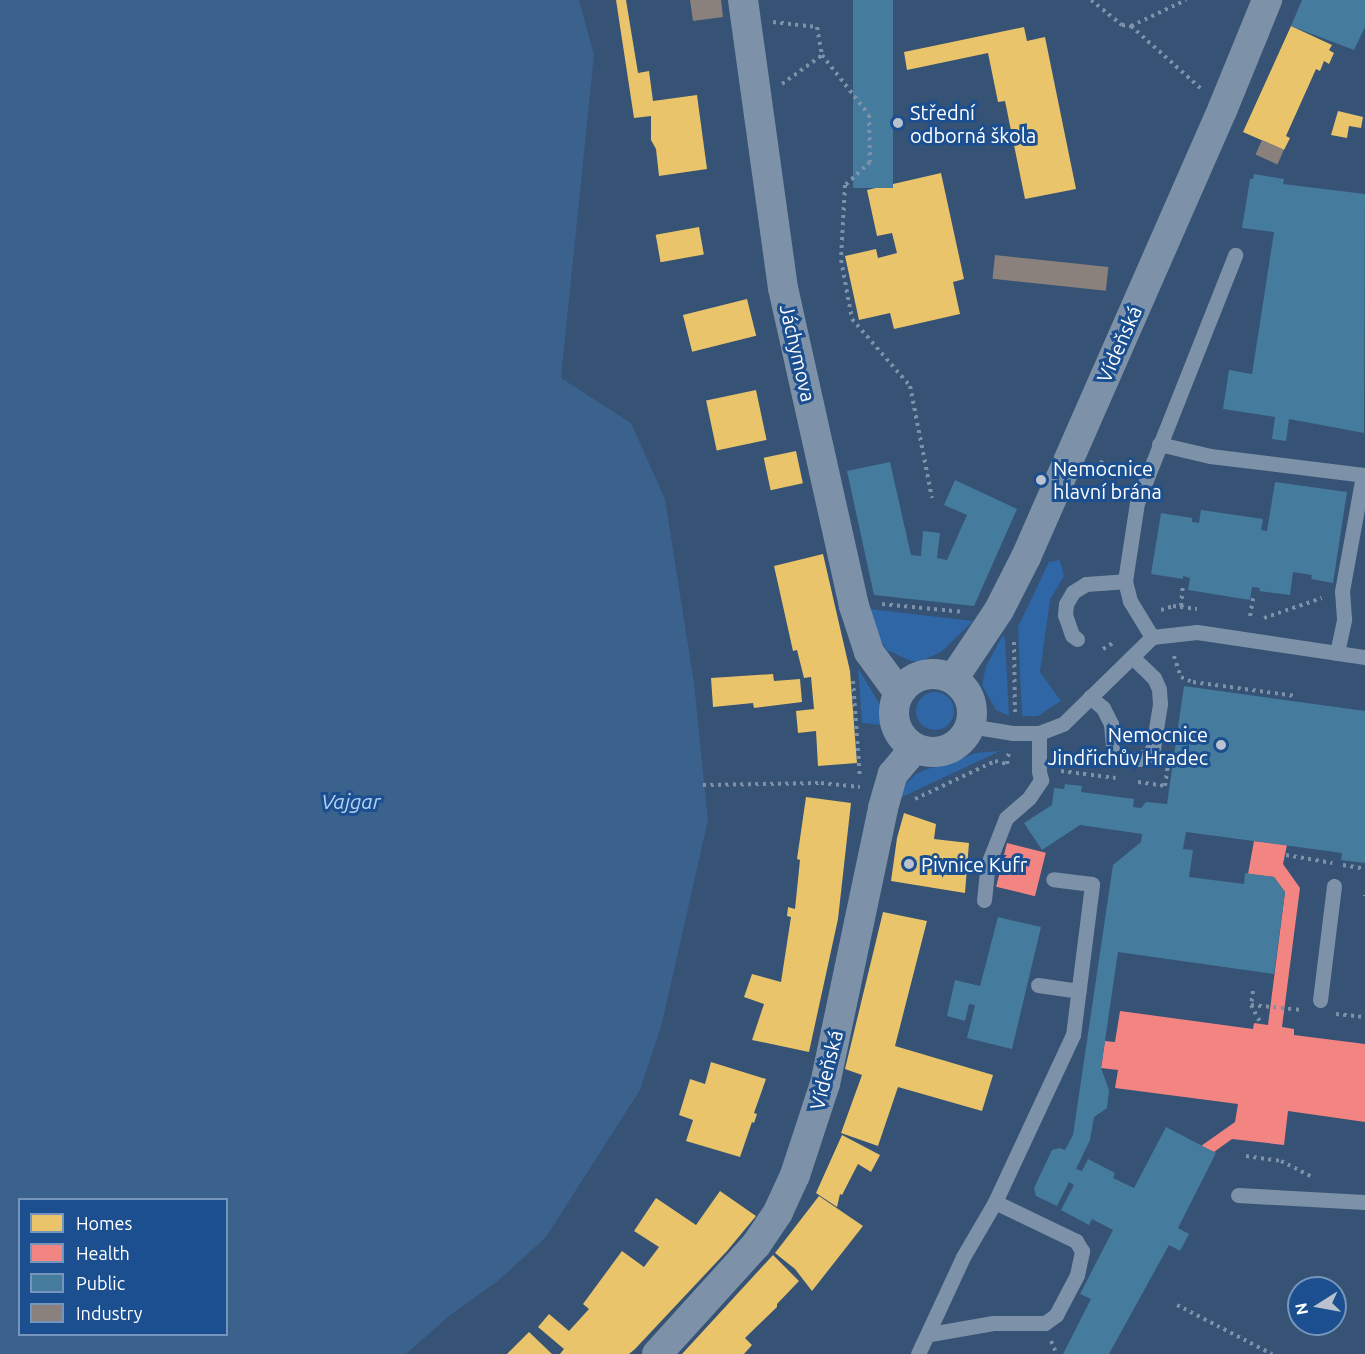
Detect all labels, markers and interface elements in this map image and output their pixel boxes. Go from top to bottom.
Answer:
place label: Střední odborná škola [910,100,1036,147]
marker: Střední odborná škola [891,116,905,130]
street label: Jáchymova [775,302,821,404]
street label: Vídeňská [1091,302,1147,386]
place label: Nemocnice hlavní brána [1053,456,1162,503]
marker: Nemocnice hlavní brána [1034,473,1048,487]
place label: Nemocnice Jindřichův Hradec [1047,722,1208,769]
marker: Nemocnice Jindřichův Hradec [1212,736,1230,754]
water label: Vajgar [321,788,381,814]
place label: Pivnice Kufr [921,852,1027,876]
marker: Pivnice Kufr [902,857,916,871]
street label: Vídeňská [805,1028,847,1112]
legend [18,1198,228,1336]
text: Homes [76,1213,132,1233]
text: Health [76,1243,130,1263]
text: Public [76,1273,125,1293]
north arrow [1287,1276,1347,1336]
text: N [1291,1301,1311,1317]
text: Industry [76,1303,142,1323]

